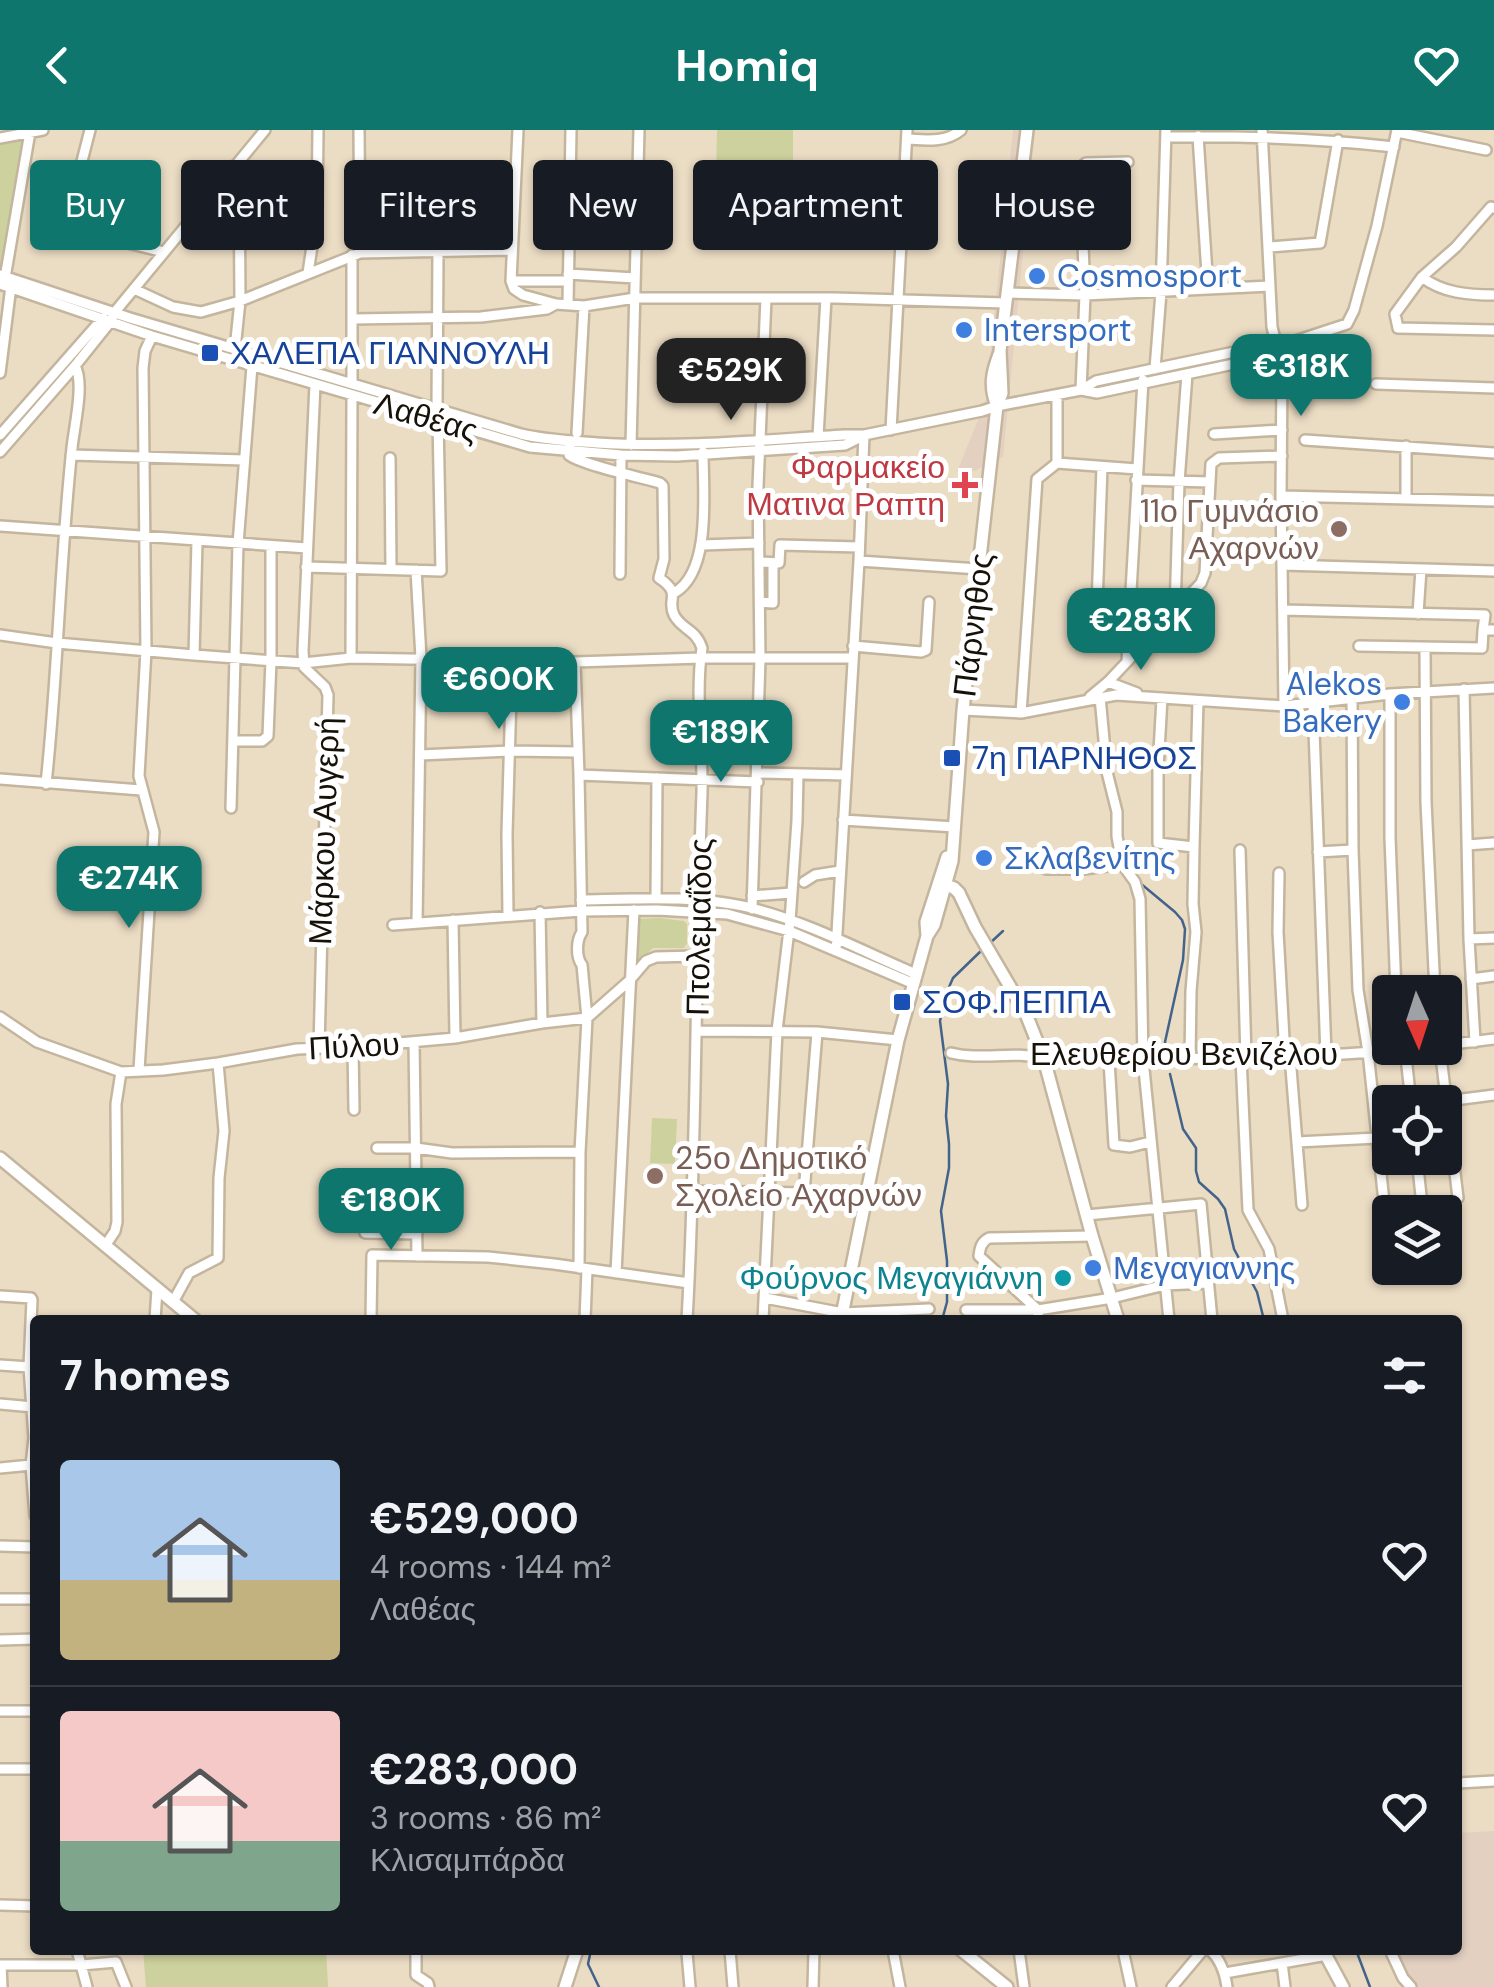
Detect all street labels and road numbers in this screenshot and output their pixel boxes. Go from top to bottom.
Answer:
street label: Λαθέας [369,382,483,452]
street label: Πάρνηθος [943,551,1003,699]
street label: Μάρκου Αυγερή [299,716,349,946]
street label: Πτολεμαΐδος [676,838,722,1016]
street label: Πύλου [307,1023,401,1069]
street label: Ελευθερίου Βενιζέλου [1030,1033,1338,1075]

